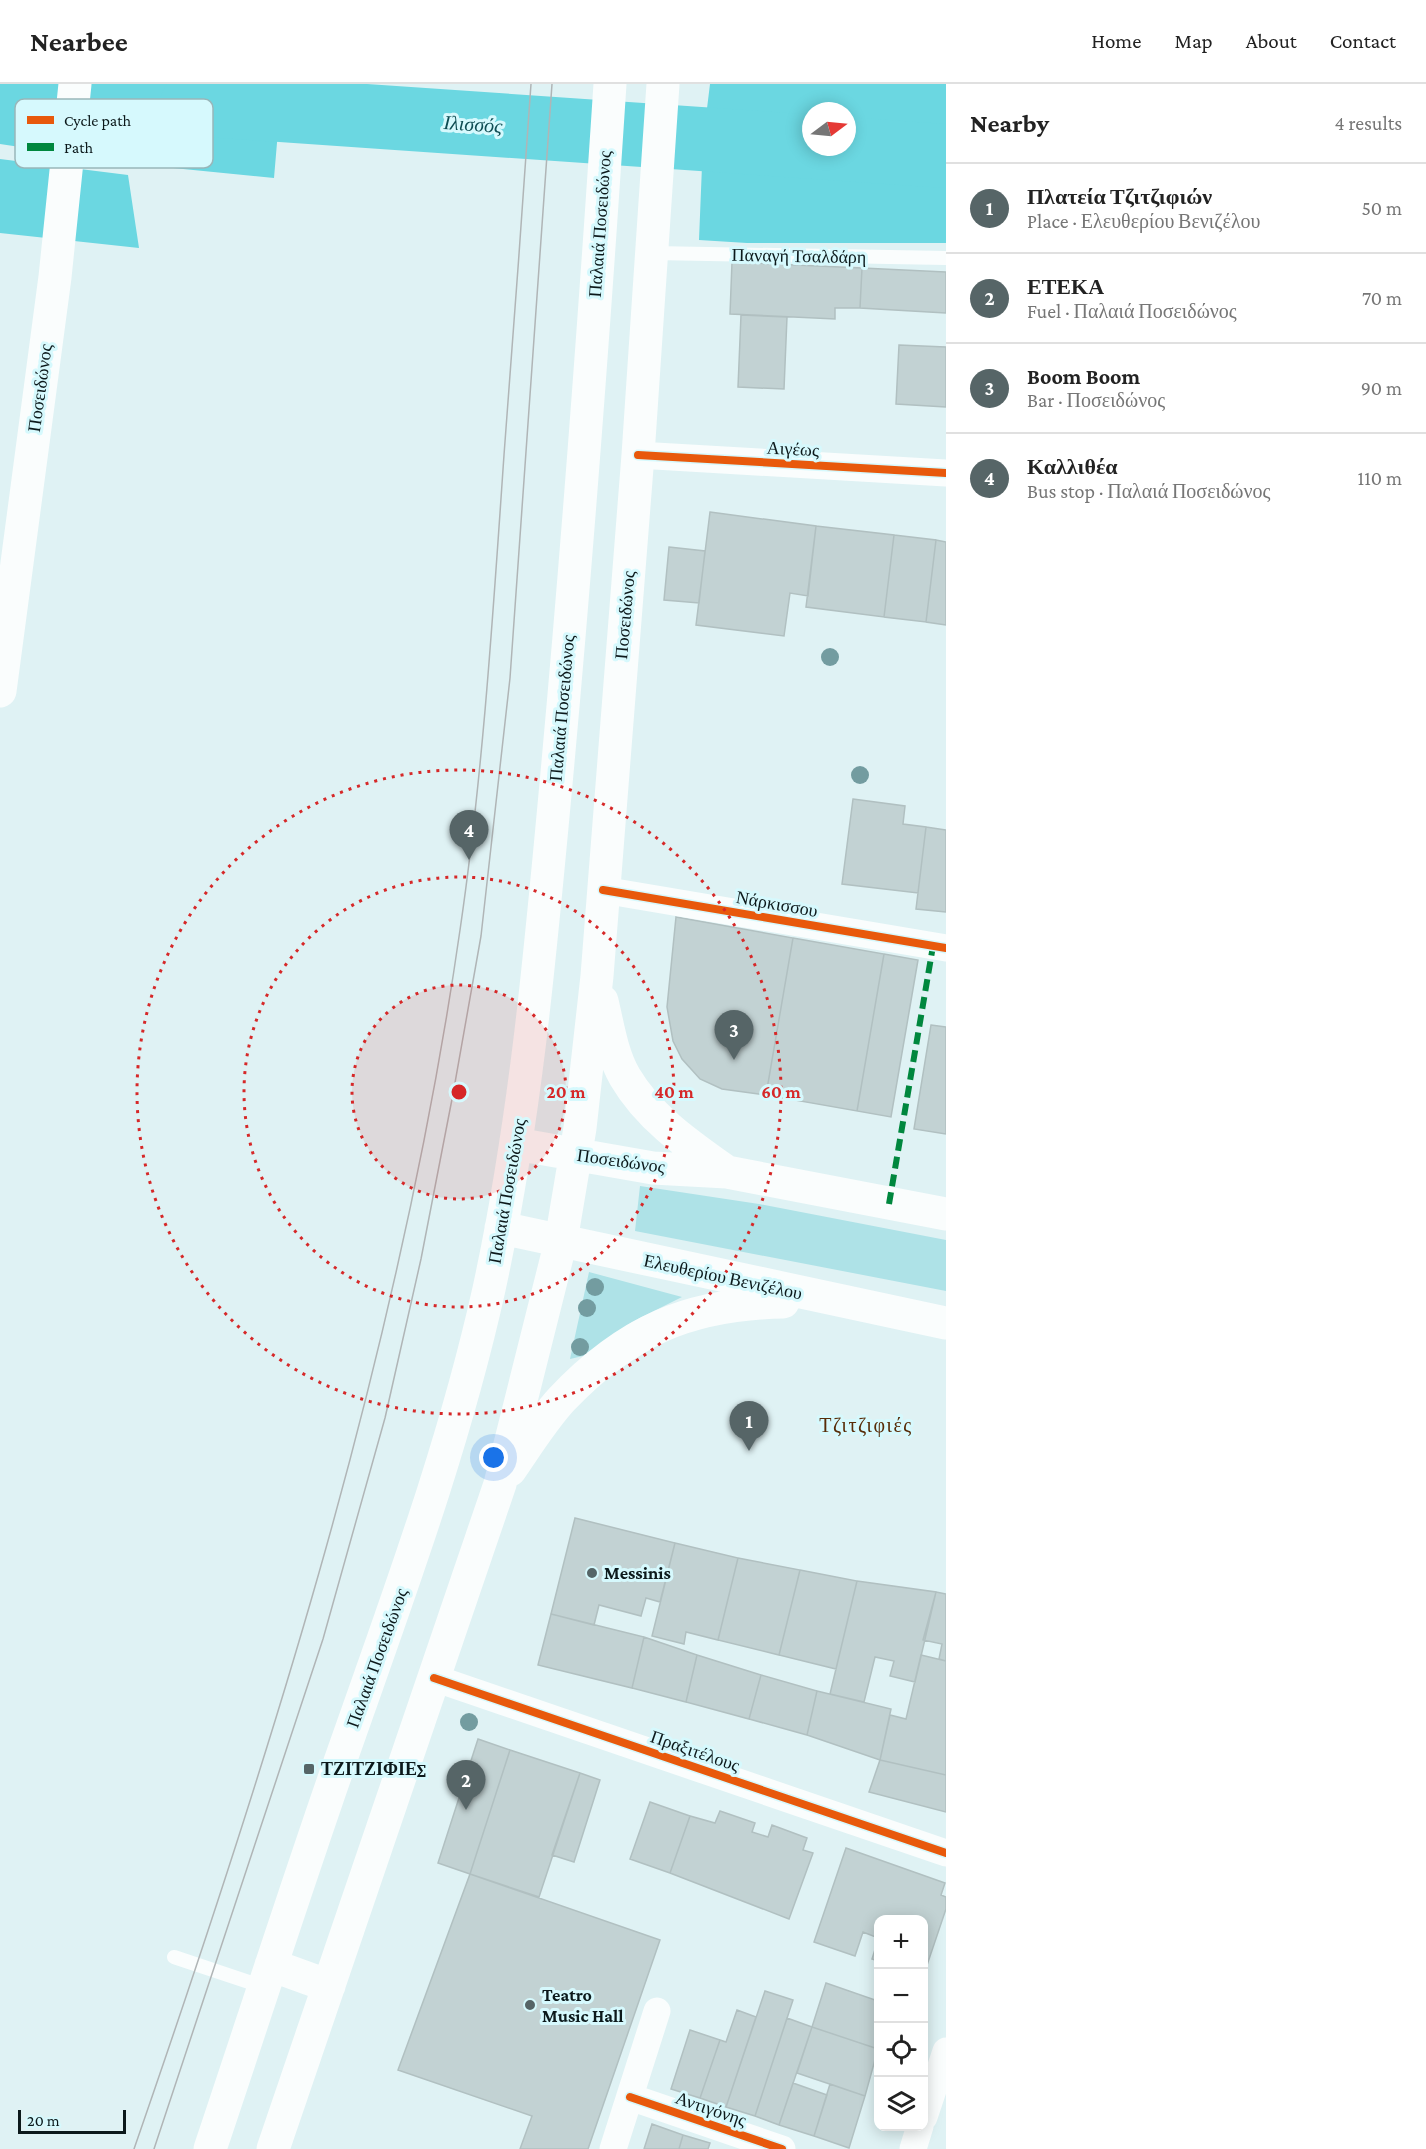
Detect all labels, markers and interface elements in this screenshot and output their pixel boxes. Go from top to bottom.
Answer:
text: Nearbee [30,26,128,57]
text: Home [1091,29,1141,53]
text: Map [1174,29,1213,53]
text: About [1246,29,1297,53]
text: Contact [1330,29,1396,53]
legend [15,99,213,168]
north arrow [802,102,856,156]
text: Nearby [970,109,1049,138]
water label: Ιλισσός [442,111,504,137]
text: Cycle path [64,112,131,130]
text: 4 results [1335,112,1402,134]
text: Path [64,139,94,156]
street label: Παλαιά Ποσειδώνος [585,150,615,298]
text: Πλατεία Τζιτζιφιών [1027,184,1212,209]
text: 1 [986,197,993,219]
text: 50 m [1361,197,1402,219]
text: Place · Ελευθερίου Βενιζέλου [1027,210,1261,232]
street label: Παναγή Τσαλδάρη [731,245,867,267]
text: ΕΤΕΚΑ [1027,274,1104,299]
text: 2 [984,287,995,309]
text: 70 m [1362,287,1402,309]
text: Fuel · Παλαιά Ποσειδώνος [1027,300,1237,322]
street label: Ποσειδώνος [24,343,56,433]
text: Boom Boom [1027,364,1140,389]
text: 3 [985,377,994,399]
text: 90 m [1361,377,1402,399]
text: Bar · Ποσειδώνος [1027,389,1165,411]
street label: Αιγέως [766,438,820,460]
text: Καλλιθέα [1027,454,1118,479]
text: 4 [984,467,995,489]
text: 110 m [1358,467,1402,489]
text: Bus stop · Παλαιά Ποσειδώνος [1027,480,1270,502]
street label: Ποσειδώνος [611,570,639,660]
street label: Παλαιά Ποσειδώνος [546,634,578,782]
pin: 4 [450,810,488,860]
street label: Νάρκισσου [735,887,820,921]
pin: 3 [714,1010,754,1060]
centre of rings [449,1082,469,1102]
text: 20 m [547,1082,586,1102]
text: 40 m [654,1082,694,1102]
text: 60 m [761,1082,801,1102]
street label: Παλαιά Ποσειδώνος [484,1117,530,1265]
street label: Ποσειδώνος [576,1145,666,1177]
street label: Ελευθερίου Βενιζέλου [642,1250,804,1304]
pin: 1 [730,1402,768,1451]
district label: Τζιτζιφιές [819,1414,913,1437]
your location [479,1443,508,1472]
place label: Messinis [604,1563,671,1583]
marker: Messinis [585,1566,599,1580]
street label: Παλαιά Ποσειδώνος [342,1586,412,1730]
street label: Πραξιτέλους [648,1726,742,1776]
place label: ΤΖΙΤΖΙΦΙΕΣ [321,1759,426,1779]
pin: 2 [446,1760,486,1810]
marker: ΤΖΙΤΖΙΦΙΕΣ [302,1762,316,1776]
map controls [874,1915,928,2131]
button: + [874,1915,928,1969]
button: − [874,1969,928,2023]
place label: Teatro Music Hall [542,1985,624,2026]
marker: Teatro Music Hall [523,1998,537,2012]
button: locate [874,2023,928,2077]
button: layers [874,2077,928,2131]
street label: Αντιγόνης [673,2088,749,2130]
scale bar [18,2107,126,2134]
text: 20 m [27,2112,60,2129]

